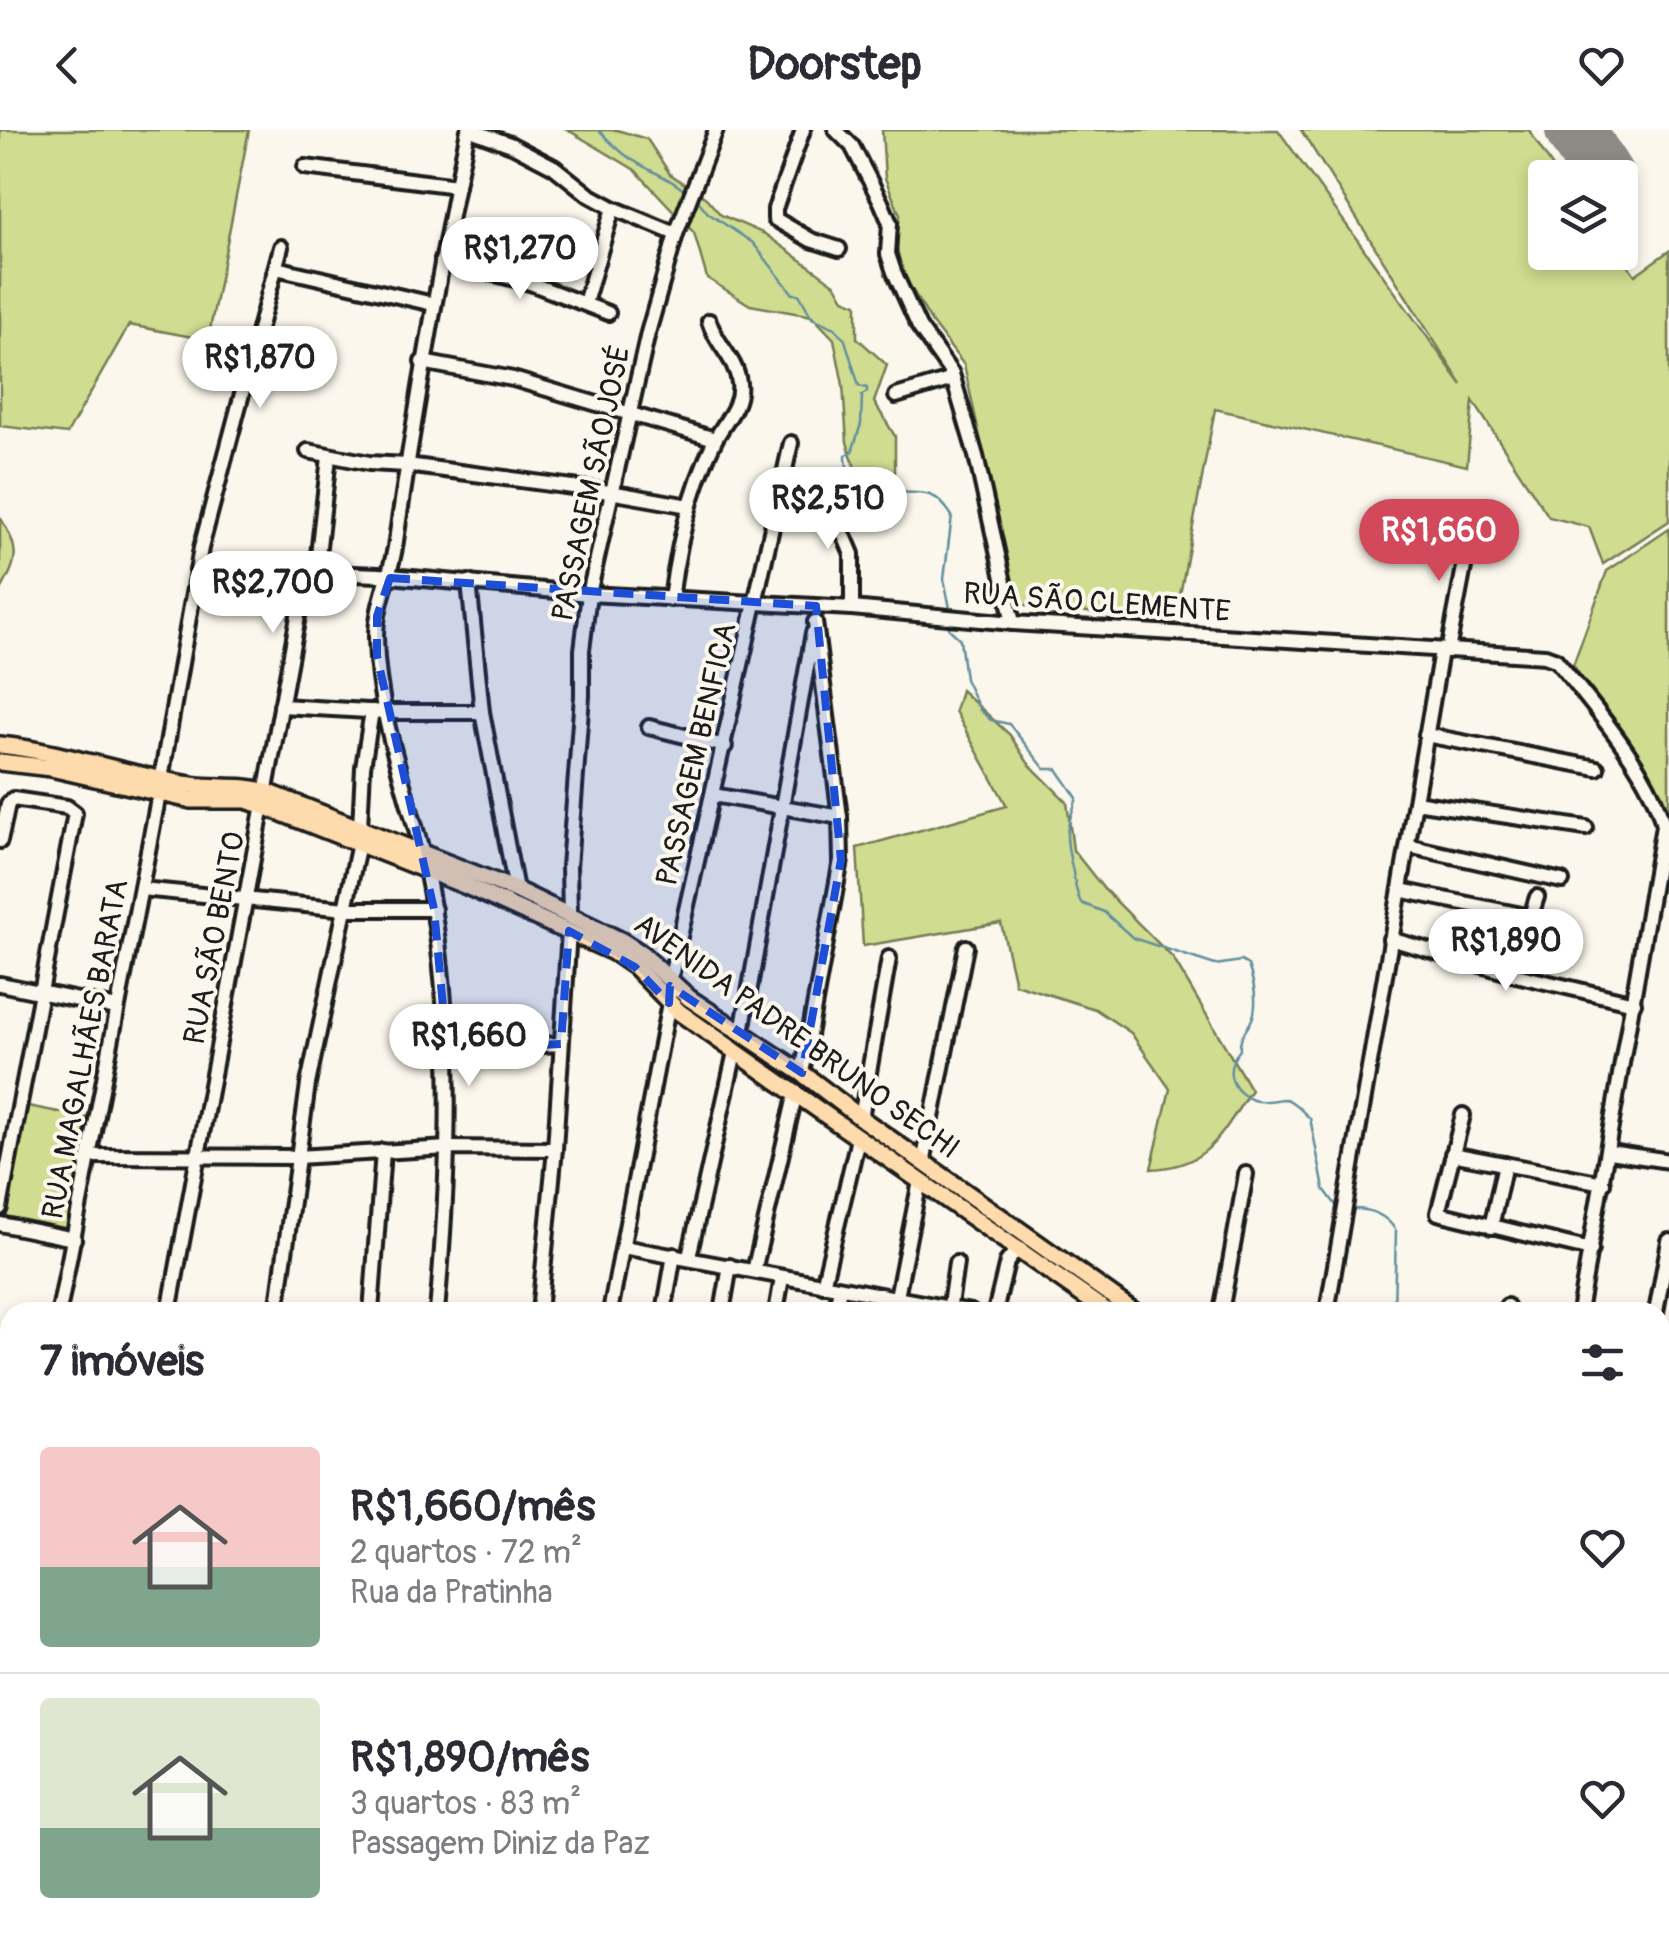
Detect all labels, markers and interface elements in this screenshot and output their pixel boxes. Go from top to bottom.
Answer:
text: Doorstep [747,37,922,93]
icon: back [40,38,95,93]
icon: heart [1574,38,1629,93]
map controls [1528,160,1638,270]
button: layers [1528,160,1638,270]
pin: R$1,270 [428,217,612,302]
text: R$1,270 [463,229,577,269]
pin: R$1,870 [168,326,352,411]
text: R$1,870 [204,338,316,378]
street label: PASSAGEM SÃO JOSÉ [544,341,639,625]
pin: R$2,510 [736,467,920,552]
text: R$2,510 [771,479,885,519]
pin: R$1,660 [1347,499,1531,584]
text: R$1,660 [1381,511,1497,551]
pin: R$2,700 [181,551,365,636]
text: R$2,700 [212,563,334,603]
street label: RUA SÃO CLEMENTE [962,575,1232,630]
street label: PASSAGEM BENFICA [648,619,745,889]
street label: RUA SÃO BENTO [176,829,253,1047]
street label: RUA MAGALHÃES BARATA [34,876,137,1222]
street label: AVENIDA PADRE BRUNO SECHI [627,906,967,1167]
pin: R$1,890 [1414,909,1598,994]
text: R$1,890 [1451,921,1561,961]
pin: R$1,660 [377,1004,561,1089]
text: R$1,660 [411,1016,527,1056]
icon: filters [1575,1335,1630,1390]
text: 7 imóveis [40,1336,204,1388]
text: R$1,660/mês [350,1481,595,1533]
icon: home [120,1487,240,1607]
icon: heart [1575,1520,1630,1575]
text: 2 quartos · 72 m² [350,1533,582,1573]
text: Rua da Pratinha [350,1573,553,1613]
text: R$1,890/mês [350,1732,589,1784]
icon: home [120,1738,240,1858]
icon: heart [1575,1771,1630,1826]
text: 3 quartos · 83 m² [350,1784,581,1824]
text: Passagem Diniz da Paz [350,1824,650,1864]

